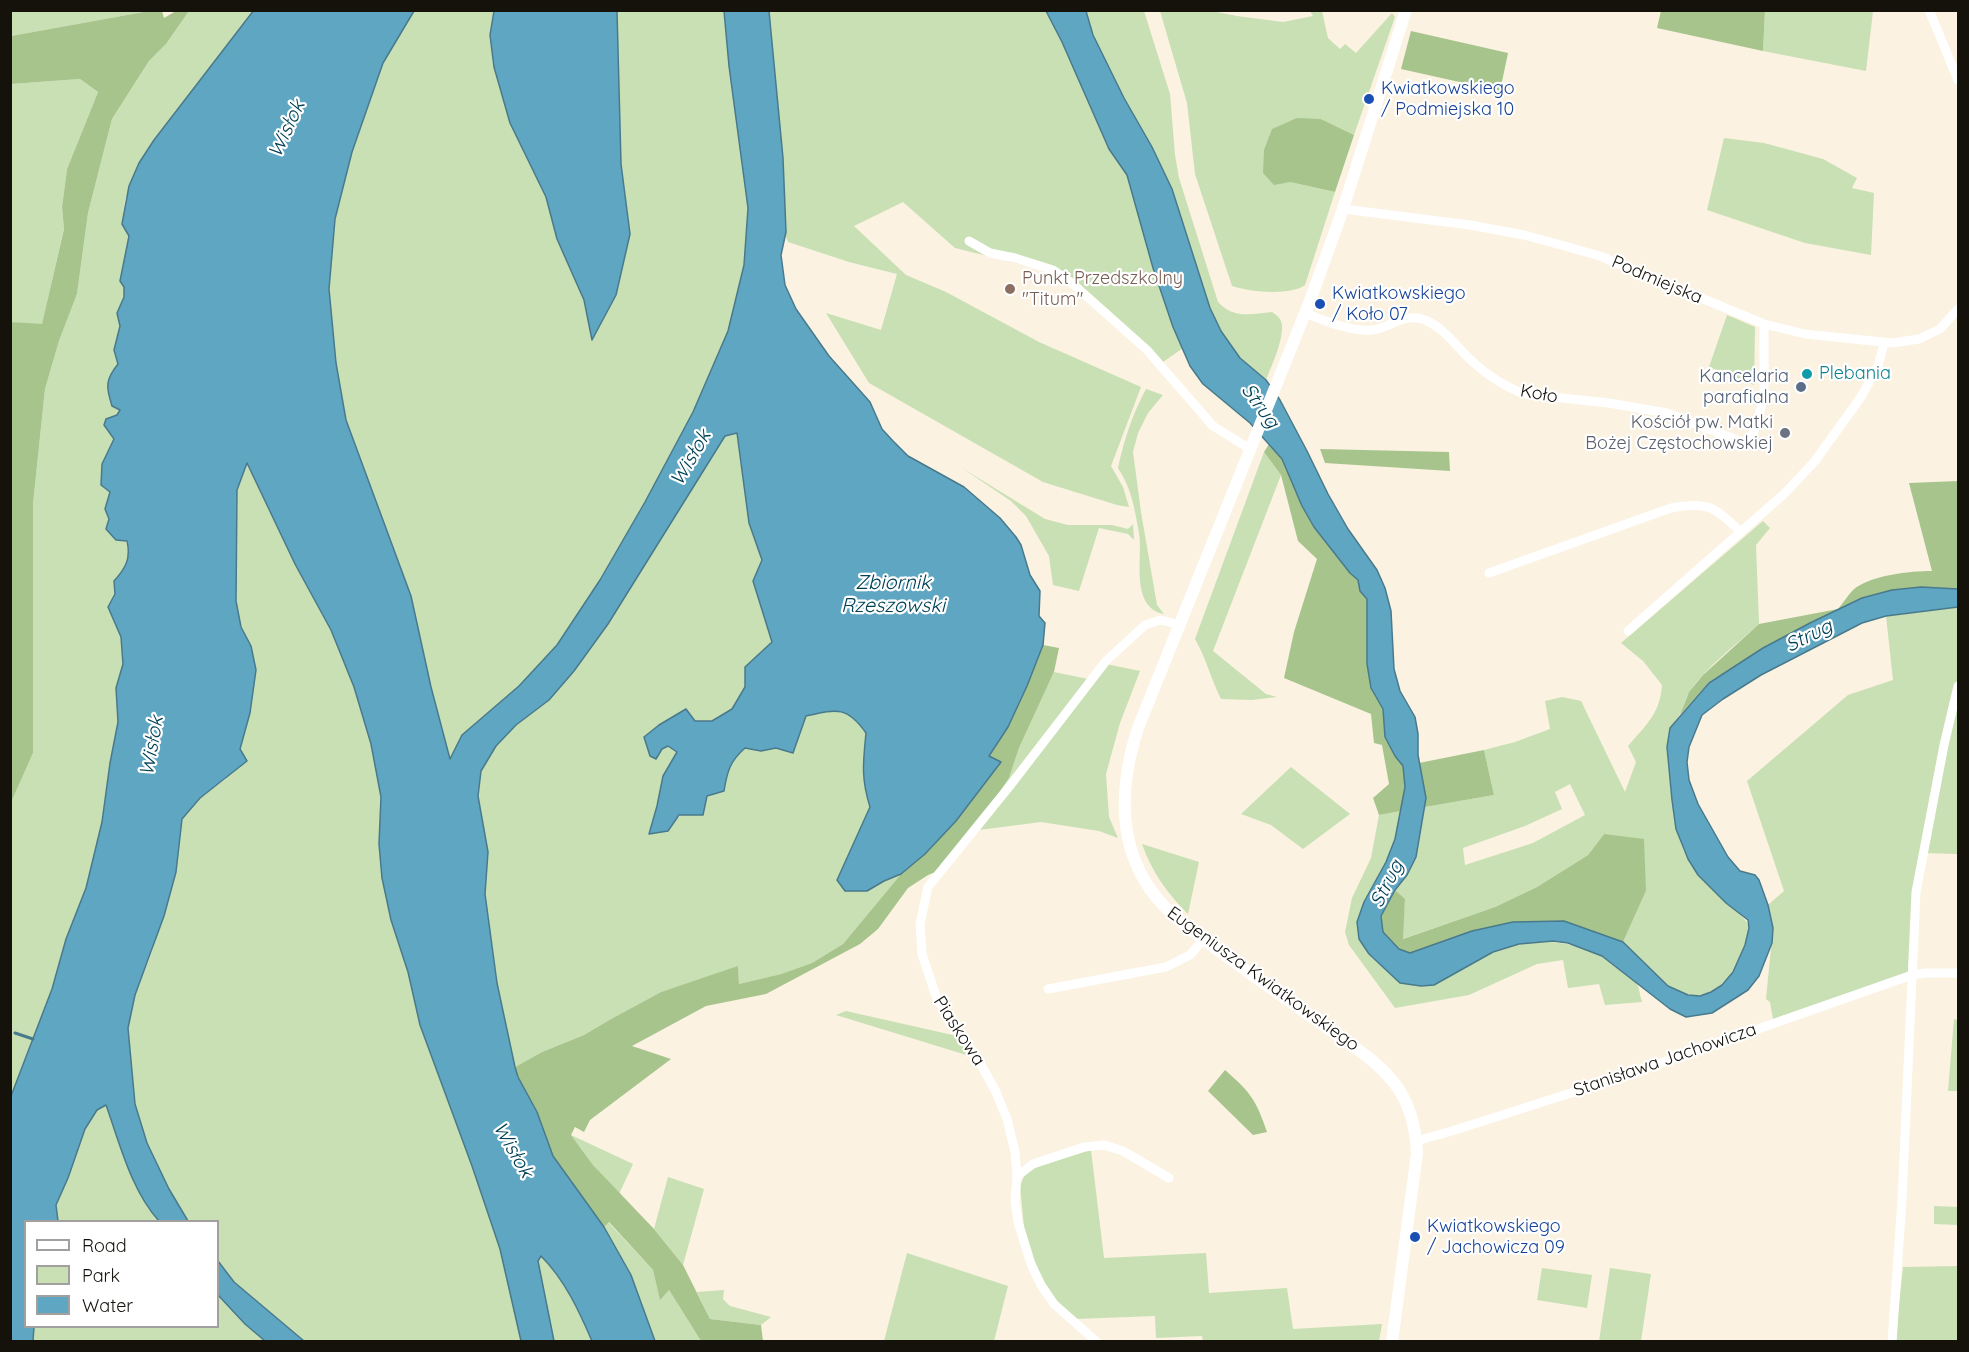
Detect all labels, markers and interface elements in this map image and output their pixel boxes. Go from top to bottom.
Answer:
place label: Kwiatkowskiego / Podmiejska 10 [1381,78,1515,121]
marker: Kwiatkowskiego / Podmiejska 10 [1362,92,1376,106]
water label: Wisłok [263,97,311,161]
street label: Podmiejska [1608,251,1706,309]
place label: Punkt Przedszkolny "Titum" [1022,268,1183,310]
marker: Punkt Przedszkolny "Titum" [1003,282,1017,296]
place label: Kwiatkowskiego / Koło 07 [1332,283,1466,326]
marker: Kwiatkowskiego / Koło 07 [1313,297,1327,311]
place label: Plebania [1819,363,1891,385]
place label: Kancelaria parafialna [1699,366,1789,409]
marker: Plebania [1800,367,1814,381]
water label: Strug [1236,379,1284,433]
street label: Koło [1519,380,1559,408]
marker: Kancelaria parafialna [1794,380,1808,394]
place label: Kościół pw. Matki Bożej Częstochowskiej [1585,412,1773,454]
water label: Wisłok [666,426,716,490]
marker: Kościół pw. Matki Bożej Częstochowskiej [1778,426,1792,440]
water label: Zbiornik Rzeszowski [841,571,945,618]
water label: Strug [1782,614,1836,658]
water label: Wisłok [135,714,169,778]
water label: Strug [1365,857,1409,911]
street label: Eugeniusza Kwiatkowskiego [1163,902,1363,1056]
street label: Piaskowa [929,992,989,1070]
street label: Stanisława Jachowicza [1571,1019,1759,1101]
water label: Wisłok [488,1118,538,1182]
place label: Kwiatkowskiego / Jachowicza 09 [1427,1216,1565,1258]
legend [24,1220,219,1328]
marker: Kwiatkowskiego / Jachowicza 09 [1408,1230,1422,1244]
text: Road [82,1234,127,1257]
text: Park [82,1264,120,1287]
text: Water [82,1294,133,1317]

